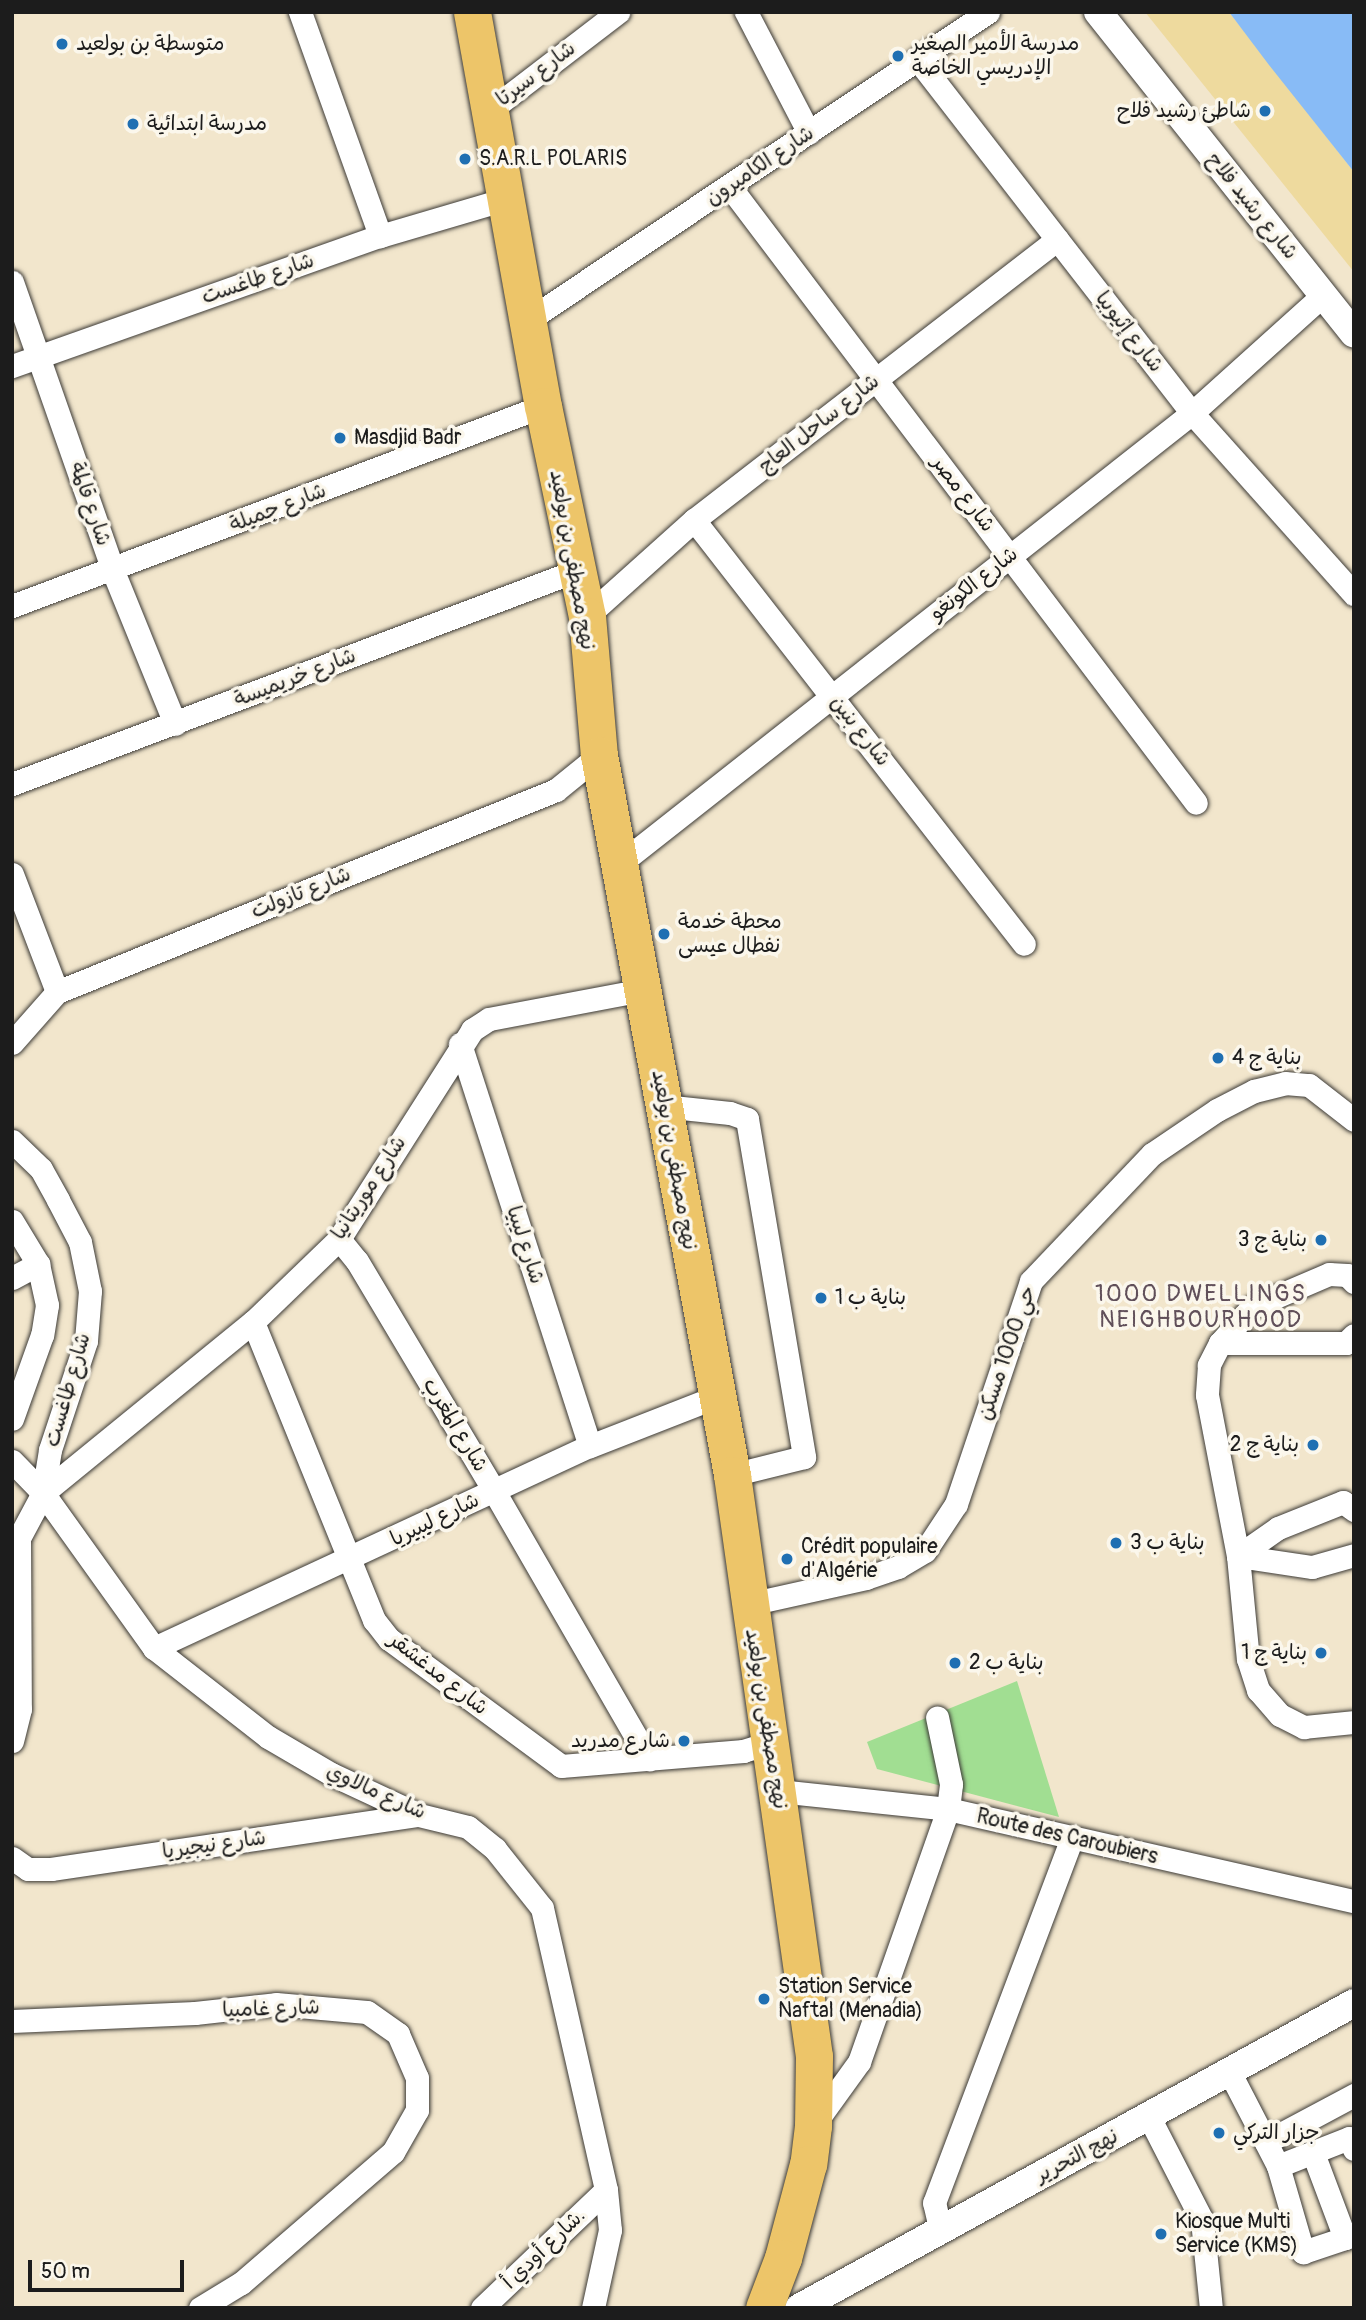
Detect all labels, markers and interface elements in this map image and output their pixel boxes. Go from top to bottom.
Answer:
place label: متوسطة بن بولعيد [76,31,224,57]
place label: مدرسة الأمير الصغير الإدريسي الخاصة [912,31,1079,81]
marker: متوسطة بن بولعيد [54,36,70,52]
street label: شارع سيرتا [491,36,581,112]
marker: مدرسة الأمير الصغير الإدريسي الخاصة [890,48,906,64]
place label: شاطئ رشيد فلاح [1117,98,1251,124]
marker: شاطئ رشيد فلاح [1257,103,1273,119]
place label: مدرسة ابتدائية [147,111,267,137]
marker: مدرسة ابتدائية [125,116,141,132]
street label: شارع الكاميرون [701,121,819,211]
place label: S.A.R.L POLARIS [479,146,627,172]
street label: شارع رشيد فلاح [1201,147,1303,265]
marker: S.A.R.L POLARIS [457,151,473,167]
street label: شارع طاغست [198,248,318,310]
street label: شارع إثيوبيا [1090,287,1168,377]
street label: شارع ساحل العاج [754,369,884,479]
place label: Masdjid Badr [354,425,461,451]
marker: Masdjid Badr [332,430,348,446]
street label: شارع مصر [926,451,1000,537]
street label: شارع قالمة [64,459,116,549]
street label: نهج مصطفى بن بولعيد [544,468,600,652]
street label: شارع جميلة [226,478,330,538]
street label: شارع الكونغو [925,542,1023,626]
street label: شارع خريميسة [231,643,359,713]
street label: شارع بنين [825,691,895,771]
street label: شارع تازولت [248,862,354,924]
place label: محطة خدمة نفطال عيسى [678,909,782,959]
marker: محطة خدمة نفطال عيسى [656,926,672,942]
place label: بناية ج 4 [1232,1045,1302,1071]
marker: بناية ج 4 [1210,1050,1226,1066]
street label: نهج مصطفى بن بولعيد [646,1068,702,1252]
street label: شارع موريتانيا [326,1131,412,1245]
street label: شارع ليبيا [501,1203,549,1287]
place label: بناية ج 3 [1238,1227,1307,1253]
marker: بناية ج 3 [1313,1232,1329,1248]
district label: 1000 DWELLINGS NEIGHBOURHOOD [1097,1280,1305,1334]
street label: حي 1000 مسكن [972,1283,1042,1423]
place label: بناية ب 1 [835,1285,906,1311]
marker: بناية ب 1 [813,1290,829,1306]
street label: شارع طاغست [40,1330,96,1450]
street label: شارع المغرب [417,1374,493,1476]
place label: بناية ج 2 [1230,1432,1299,1458]
marker: بناية ج 2 [1305,1437,1321,1453]
street label: شارع ليبيريا [386,1488,484,1552]
place label: بناية ب 3 [1130,1530,1205,1556]
place label: Crédit populaire d'Algérie [801,1534,937,1584]
marker: بناية ب 3 [1108,1535,1124,1551]
marker: Crédit populaire d'Algérie [779,1551,795,1567]
street label: شارع مدغشقر [383,1627,493,1721]
street label: نهج مصطفى بن بولعيد [739,1627,793,1811]
place label: بناية ج 1 [1241,1640,1307,1666]
marker: بناية ج 1 [1313,1645,1329,1661]
place label: بناية ب 2 [969,1650,1044,1676]
marker: بناية ب 2 [947,1655,963,1671]
place label: شارع مدريد [571,1728,670,1754]
marker: شارع مدريد [676,1733,692,1749]
street label: شارع مالاوي [322,1759,430,1825]
street label: Route des Caroubiers [974,1804,1160,1870]
street label: شارع نيجيريا [161,1825,267,1865]
place label: Station Service Naftal (Menadia) [778,1974,923,2024]
marker: Station Service Naftal (Menadia) [756,1991,772,2007]
street label: شارع غامبيا [222,1995,320,2023]
place label: جزار التركي [1233,2120,1320,2146]
street label: نهج التحرير [1031,2124,1123,2188]
marker: جزار التركي [1211,2125,1227,2141]
street label: شارع أودي أ. [497,2203,591,2295]
place label: Kiosque Multi Service (KMS) [1175,2209,1298,2259]
marker: Kiosque Multi Service (KMS) [1153,2226,1169,2242]
scale bar [32,2246,187,2290]
text: 50 m [41,2258,90,2285]

